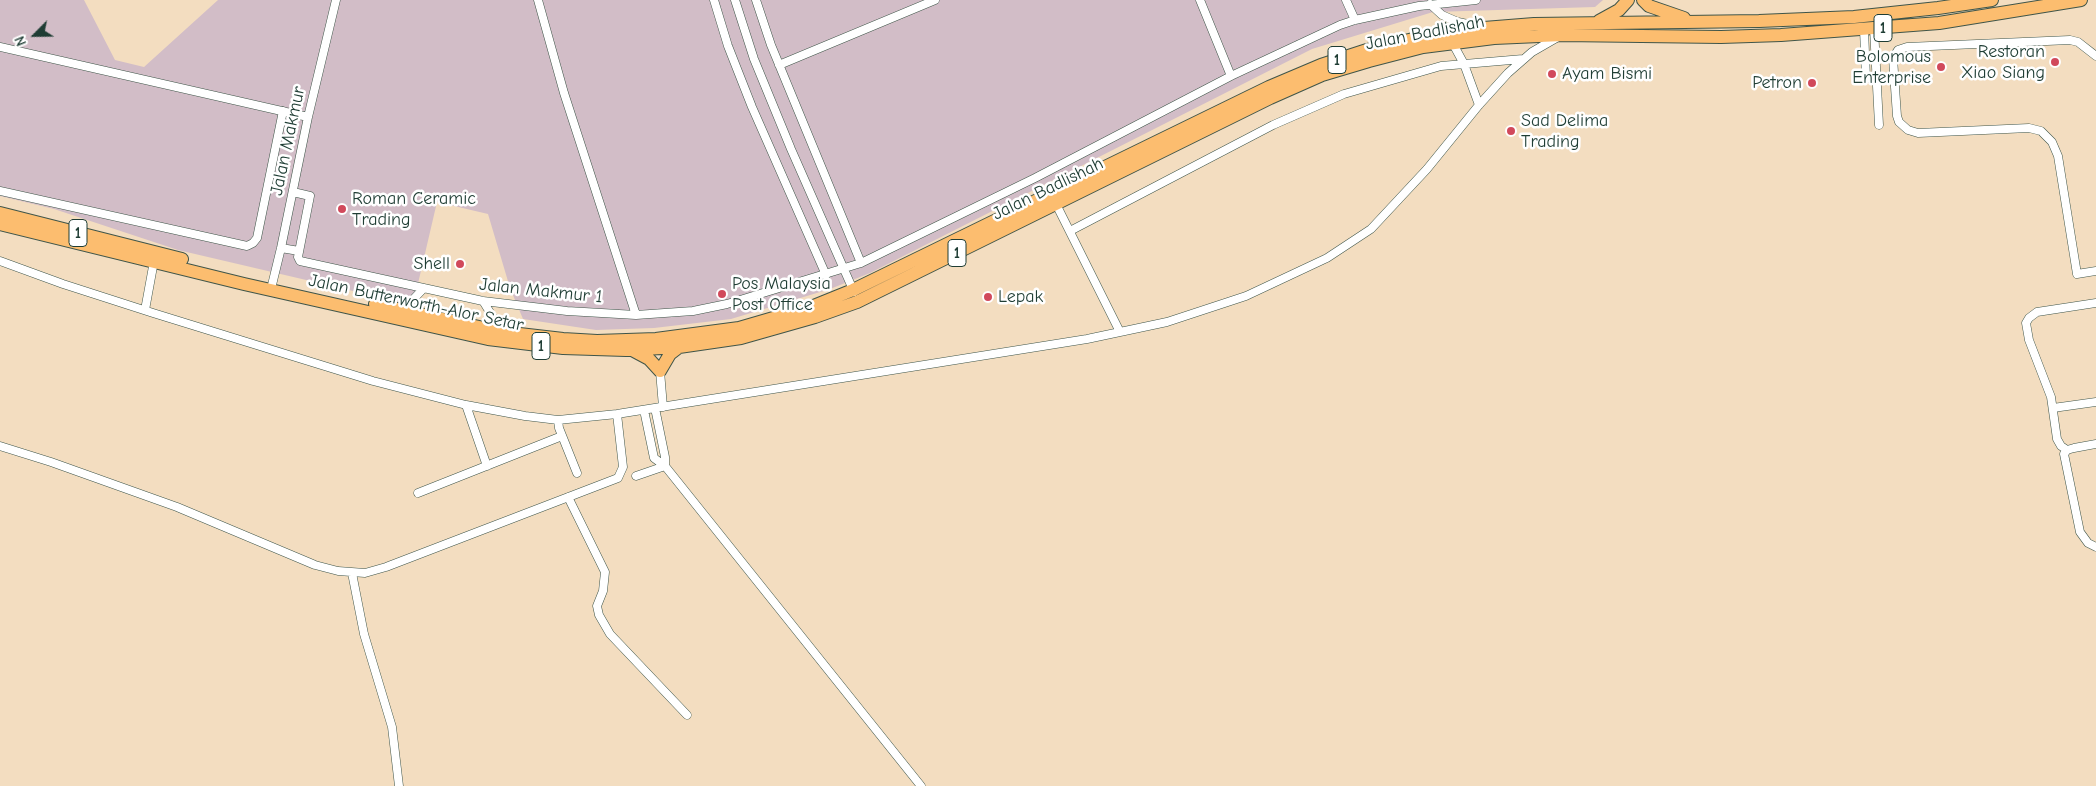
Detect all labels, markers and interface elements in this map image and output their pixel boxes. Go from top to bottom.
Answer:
north arrow [10,10,60,60]
street label: Jalan Badlishah [1364,11,1486,55]
road number: 1 [1874,14,1892,42]
text: N [11,34,30,49]
place label: Restoran Xiao Siang [1961,41,2045,84]
road number: 1 [1328,46,1346,74]
place label: Bolomous Enterprise [1852,46,1931,88]
marker: Restoran Xiao Siang [2049,56,2061,68]
marker: Bolomous Enterprise [1935,61,1947,73]
place label: Ayam Bismi [1562,63,1652,85]
marker: Ayam Bismi [1546,68,1558,80]
place label: Petron [1752,72,1802,94]
marker: Petron [1806,77,1818,89]
street label: Jalan Makmur [266,84,310,198]
place label: Sad Delima Trading [1521,110,1608,152]
marker: Sad Delima Trading [1505,125,1517,137]
street label: Jalan Badlishah [989,153,1107,225]
place label: Roman Ceramic Trading [352,188,476,230]
marker: Roman Ceramic Trading [336,203,348,215]
road number: 1 [69,220,87,247]
road number: 1 [948,240,966,266]
place label: Shell [414,253,450,275]
marker: Shell [454,258,466,270]
street label: Jalan Butterworth-Alor Setar [307,270,525,336]
place label: Pos Malaysia Post Office [732,273,831,316]
street label: Jalan Makmur 1 [478,274,604,308]
place label: Lepak [998,286,1043,308]
marker: Pos Malaysia Post Office [716,288,728,300]
marker: Lepak [982,291,994,303]
road number: 1 [532,332,550,360]

